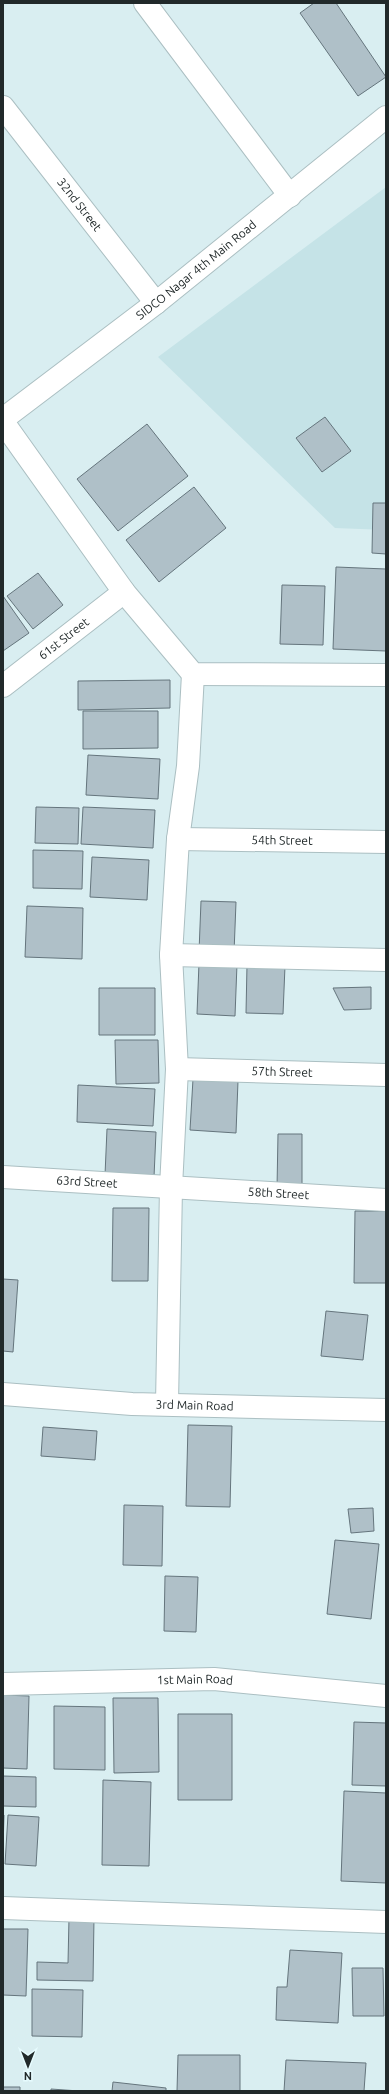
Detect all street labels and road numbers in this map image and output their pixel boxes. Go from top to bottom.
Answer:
street label: 32nd Street [55,175,105,234]
street label: SIDCO Nagar 4th Main Road [133,218,259,322]
street label: 61st Street [36,615,91,662]
street label: 54th Street [251,833,313,847]
street label: 57th Street [251,1064,313,1079]
street label: 63rd Street [56,1173,118,1190]
street label: 58th Street [247,1185,310,1201]
street label: 3rd Main Road [155,1398,234,1412]
street label: 1st Main Road [157,1672,234,1687]

